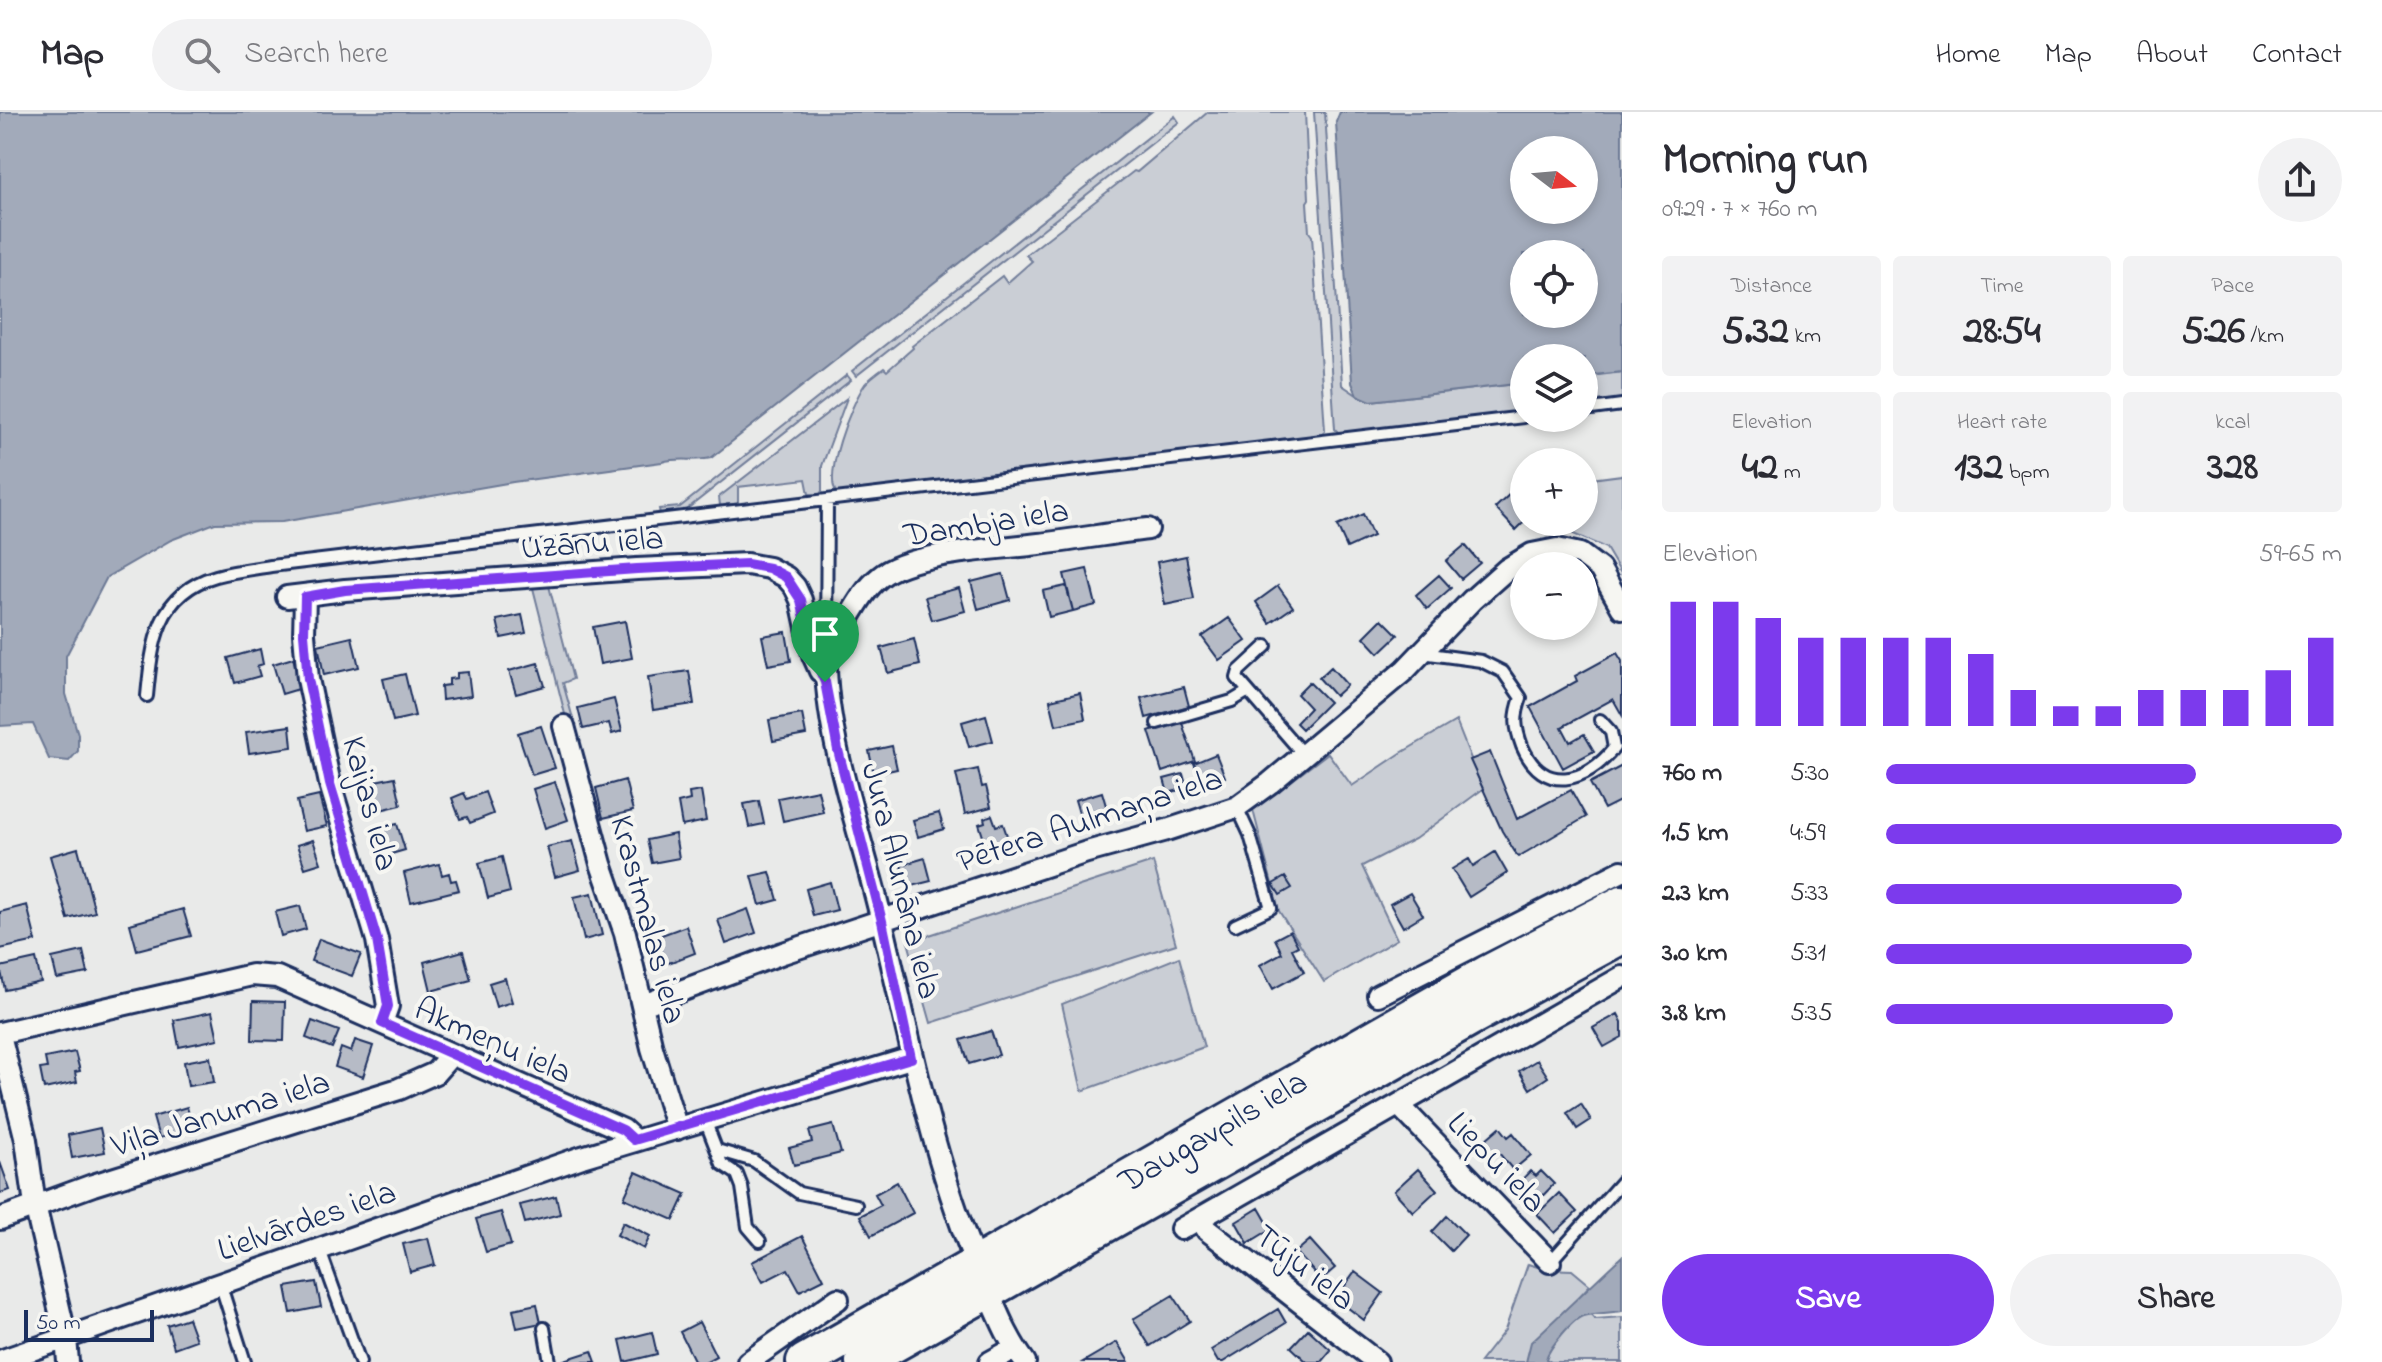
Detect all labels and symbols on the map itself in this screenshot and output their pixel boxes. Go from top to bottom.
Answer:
north arrow [1510,136,1598,224]
street label: Dambja iela [900,487,1073,563]
street label: Uzānu iela [519,515,665,575]
pin [791,600,859,682]
street label: Kaijas iela [326,731,410,877]
street label: Pētera Aulmaņa iela [951,755,1230,888]
street label: Jura Alunāna iela [846,757,953,1005]
street label: Krastmalas iela [594,810,698,1030]
street label: Akmeņu iela [406,986,579,1100]
street label: Viļa Januma iela [105,1059,337,1173]
street label: Daugavpils iela [1109,1059,1318,1208]
street label: Liepu iela [1433,1101,1557,1226]
street label: Lielvārdes iela [211,1169,403,1277]
street label: Tūju iela [1242,1213,1365,1325]
scale bar [24,1306,154,1342]

